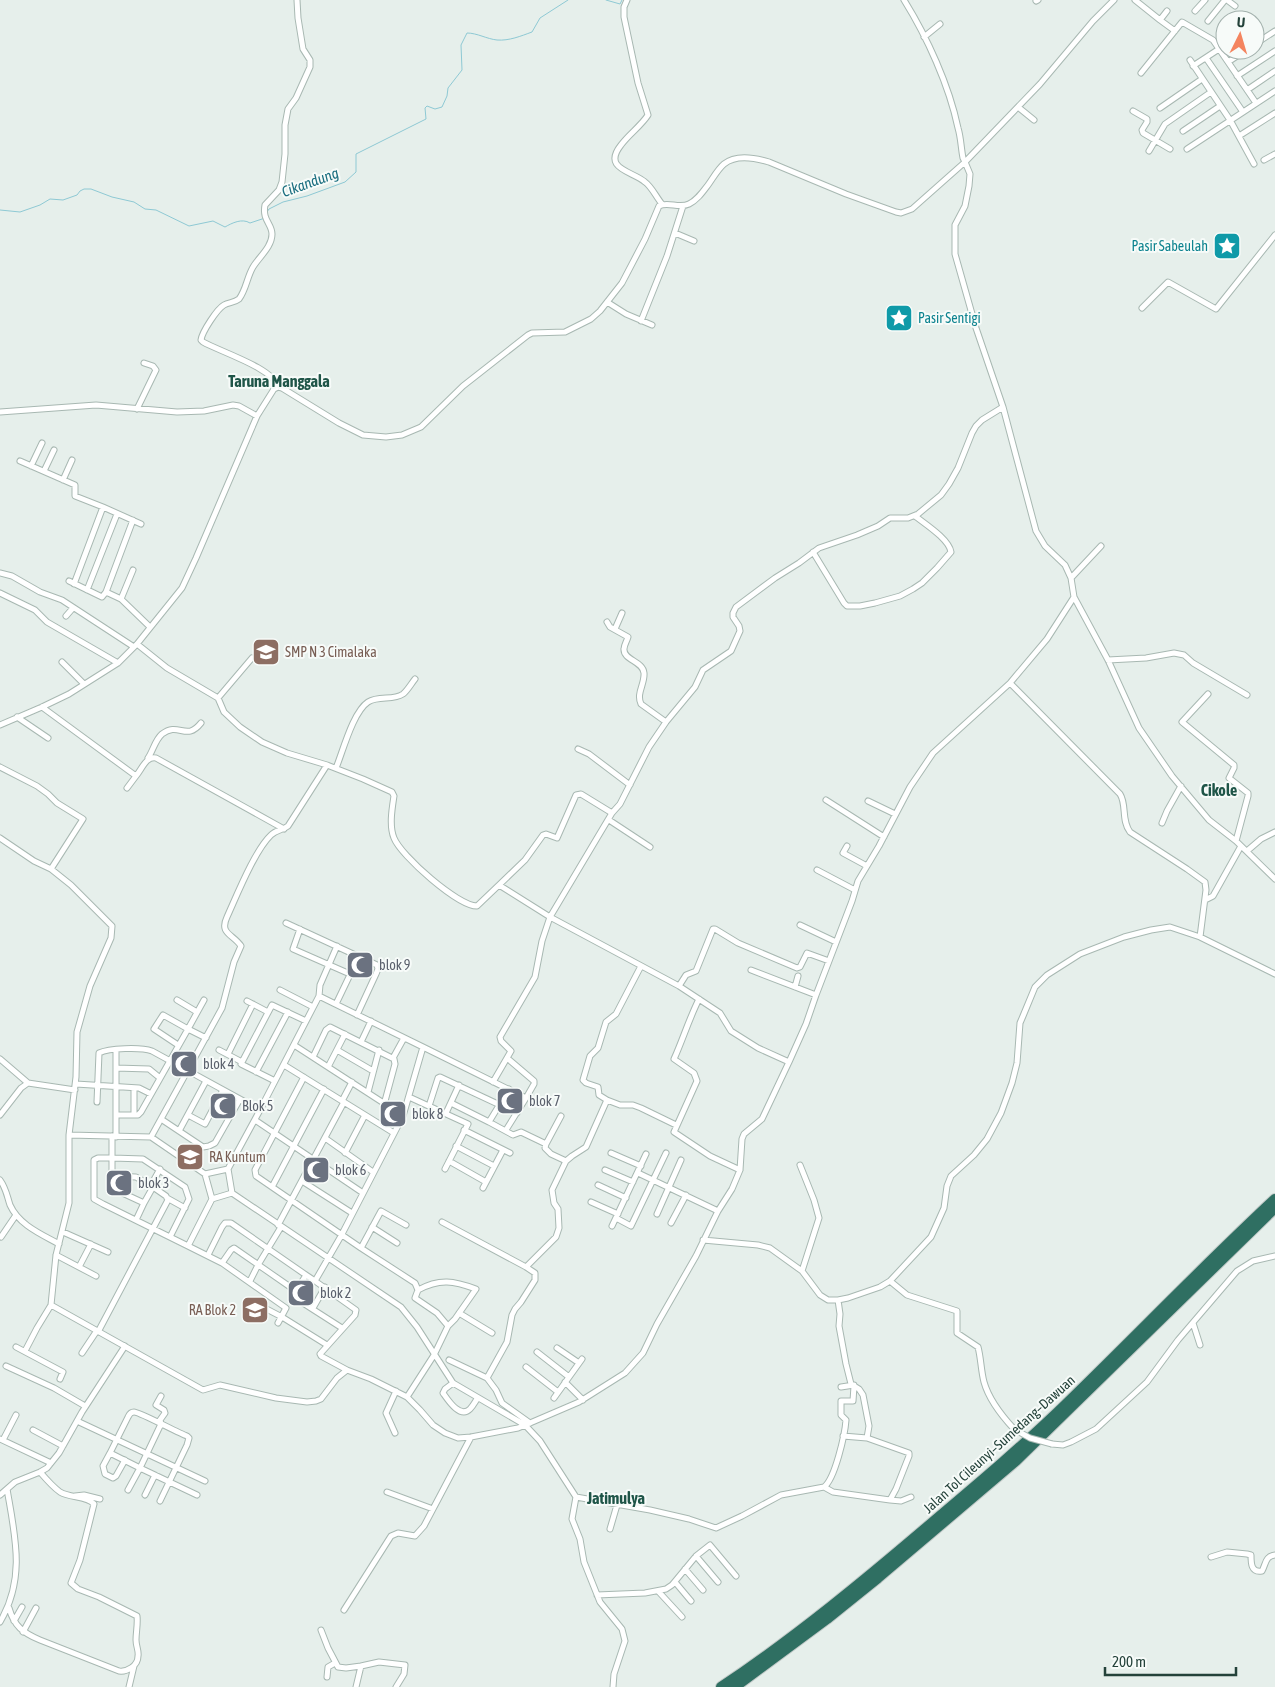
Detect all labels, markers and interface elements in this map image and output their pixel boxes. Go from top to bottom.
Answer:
north arrow [1215,10,1265,60]
text: U [1236,14,1246,30]
water label: Cikandung [279,164,341,200]
place icon: Pasir Sabeulah [1212,231,1242,261]
place label: Pasir Sabeulah [1132,238,1208,254]
place icon: Pasir Sentigi [884,303,914,333]
place label: Pasir Sentigi [918,310,981,326]
district label: Taruna Manggala [228,372,330,390]
school or university icon: SMP N 3 Cimalaka [251,637,281,667]
place label: SMP N 3 Cimalaka [285,644,377,660]
district label: Cikole [1201,781,1237,799]
mosque icon: blok 9 [345,950,375,980]
place label: blok 9 [379,957,410,973]
mosque icon: blok 4 [169,1049,199,1079]
place label: blok 4 [203,1056,235,1072]
mosque icon: blok 7 [495,1086,525,1116]
mosque icon: Blok 5 [208,1091,238,1121]
place label: blok 7 [529,1093,560,1109]
place label: Blok 5 [242,1098,273,1114]
mosque icon: blok 8 [378,1099,408,1129]
place label: blok 8 [412,1106,444,1122]
school or university icon: RA Kuntum [175,1142,205,1172]
place label: RA Kuntum [209,1149,266,1165]
mosque icon: blok 6 [301,1155,331,1185]
place label: blok 6 [335,1162,367,1178]
mosque icon: blok 3 [104,1168,134,1198]
place label: blok 3 [138,1175,169,1191]
mosque icon: blok 2 [286,1278,316,1308]
place label: blok 2 [320,1285,351,1301]
school or university icon: RA Blok 2 [240,1295,270,1325]
place label: RA Blok 2 [189,1302,236,1318]
street label: Jalan Tol Cileunyi–Sumedang–Dawuan [920,1372,1078,1516]
district label: Jatimulya [586,1489,645,1507]
scale bar [1105,1644,1236,1676]
text: 200 m [1112,1653,1146,1670]

